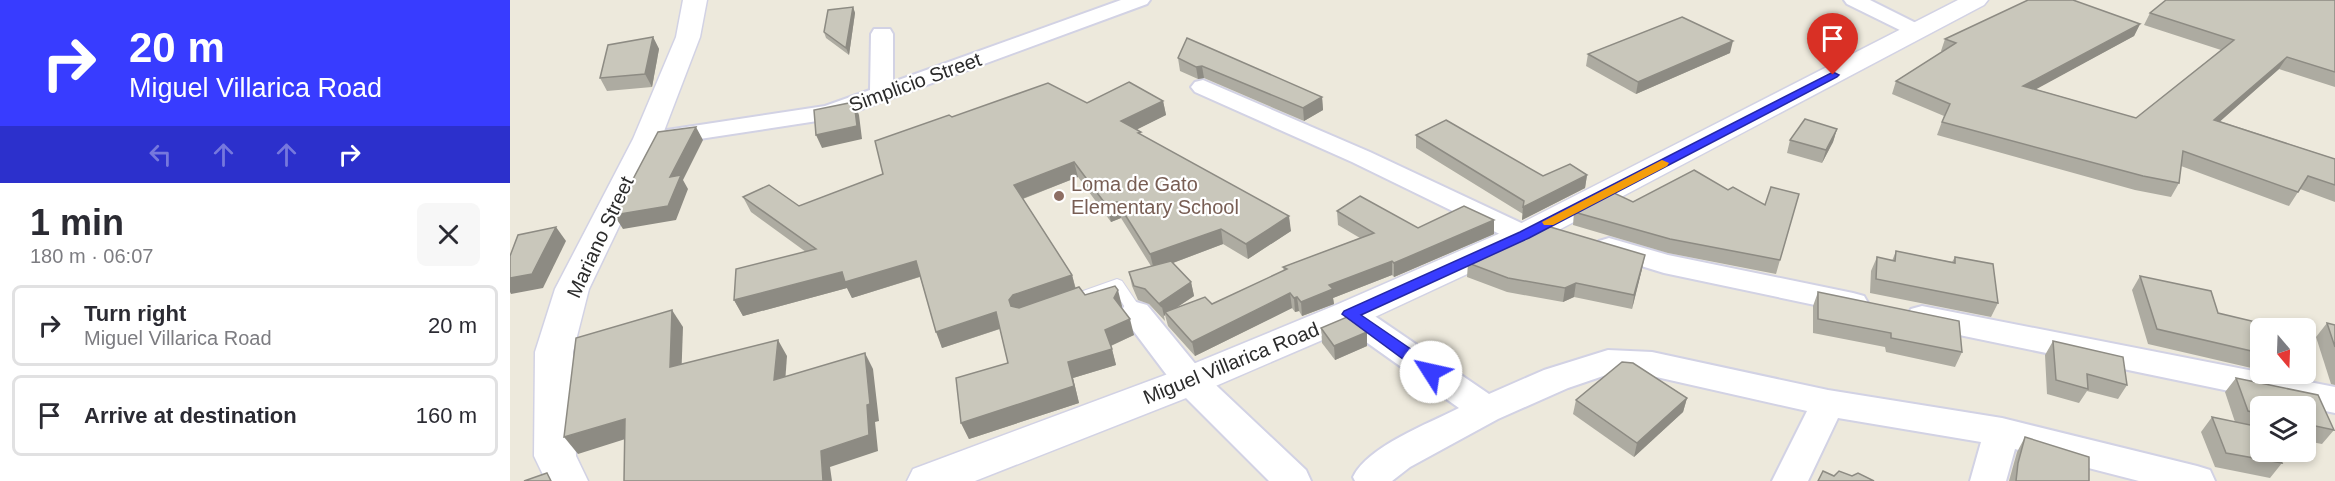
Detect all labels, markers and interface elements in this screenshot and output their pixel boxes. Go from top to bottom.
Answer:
pin [1807,13,1858,75]
icon: arrive [1816,22,1849,55]
icon: right [30,24,108,102]
text: 20 m [129,24,225,71]
street label: Simplicio Street [846,48,984,116]
text: Miguel Villarica Road [129,73,382,103]
icon: left [144,138,177,171]
icon: ahead [207,138,240,171]
icon: ahead [270,138,303,171]
icon: right [333,138,366,171]
street label: Mariano Street [562,173,638,301]
place label: Loma de Gato Elementary School [1071,173,1239,218]
marker: Loma de Gato Elementary School [1052,189,1066,203]
text: 1 min [30,202,124,243]
button: close [417,203,480,266]
text: 180 m · 06:07 [30,245,153,267]
text: Turn right [84,301,186,326]
icon: right [33,309,66,342]
text: 20 m [428,313,477,338]
street label: Miguel Villarica Road [1140,318,1322,408]
north arrow [2250,318,2316,384]
map controls [2250,318,2316,462]
text: Miguel Villarica Road [84,327,272,349]
position arrow [1399,340,1463,404]
button: layers [2250,396,2316,462]
icon: arrive [33,399,66,432]
text: Arrive at destination [84,403,297,428]
text: 160 m [416,403,477,428]

